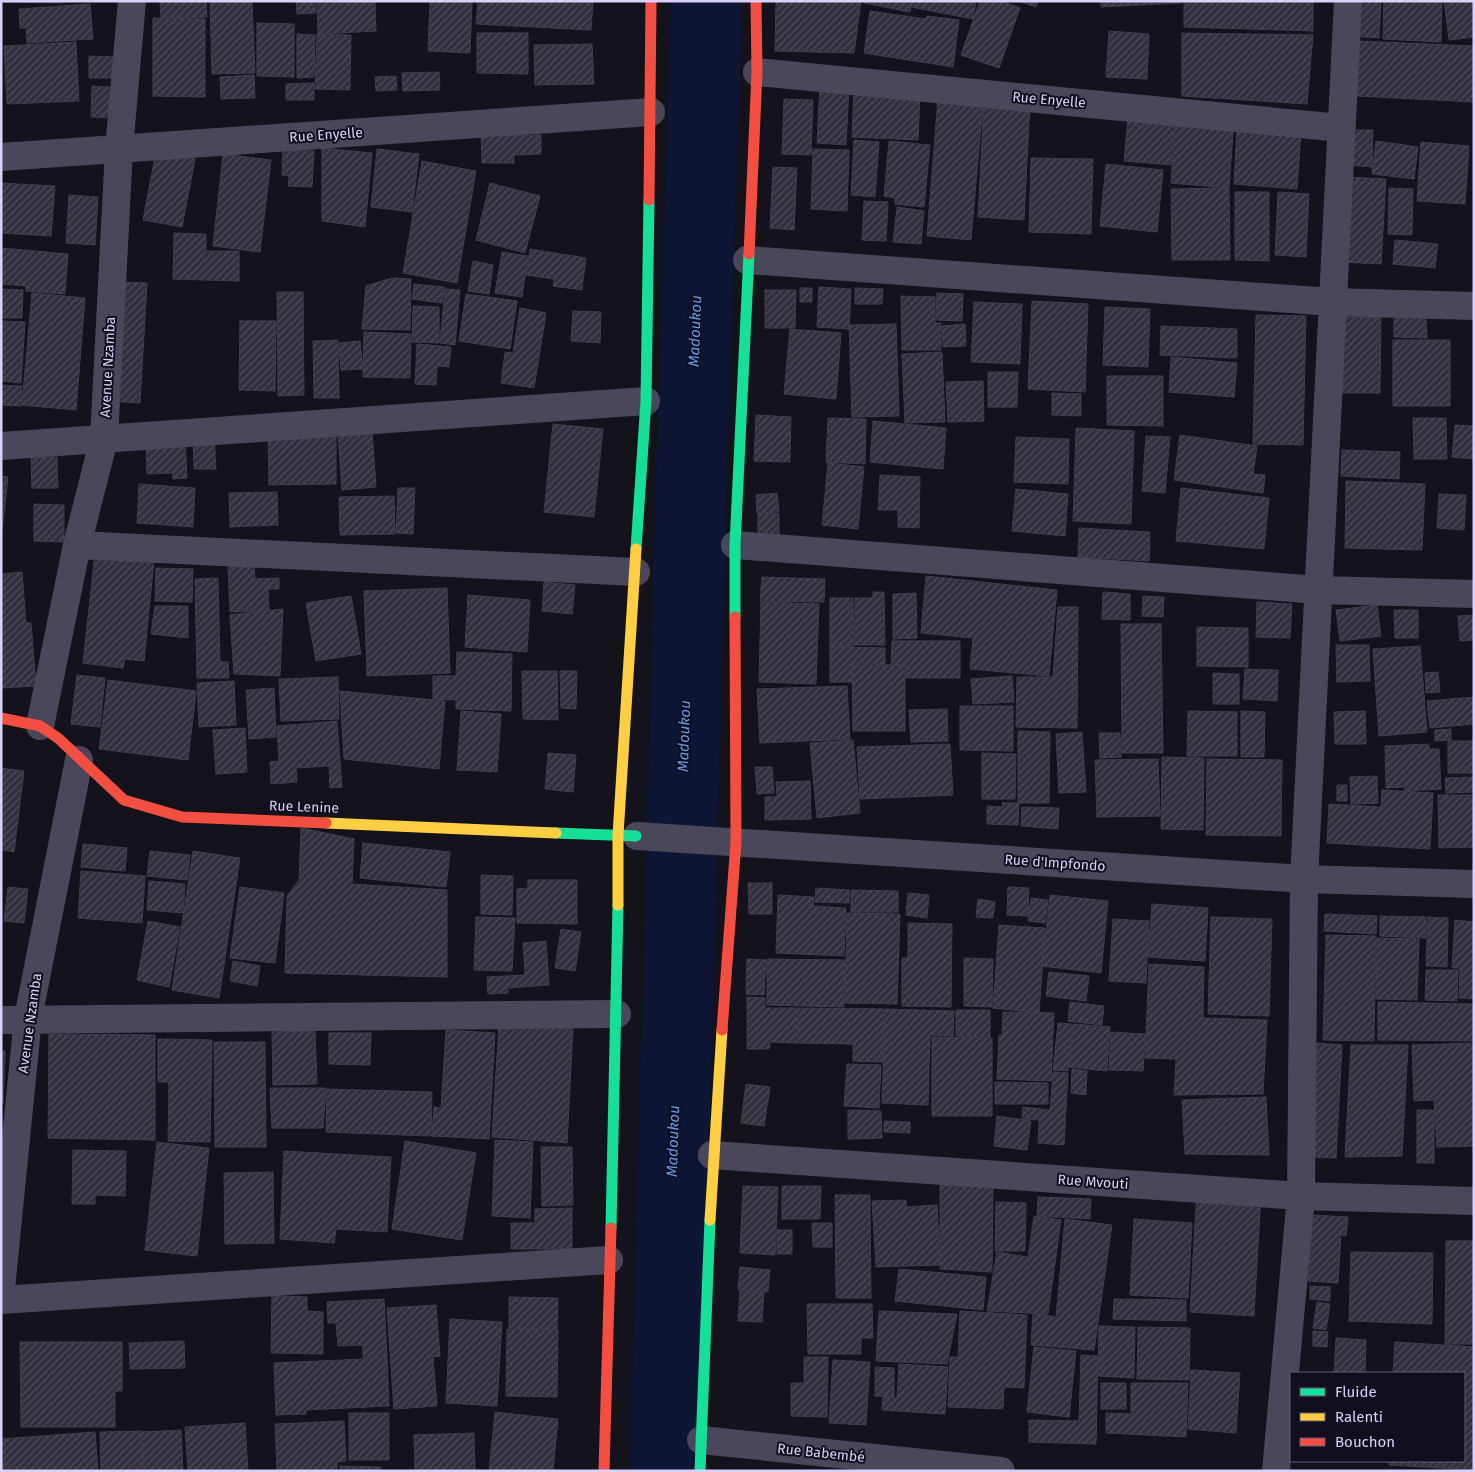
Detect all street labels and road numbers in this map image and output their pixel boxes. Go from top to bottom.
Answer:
street label: Rue Enyelle [1012,88,1086,112]
street label: Rue Enyelle [289,124,363,146]
street label: Avenue Nzamba [97,316,119,418]
street label: Rue Lenine [269,797,339,817]
street label: Rue d'Impfondo [1004,851,1106,875]
street label: Avenue Nzamba [15,972,45,1074]
street label: Rue Mvouti [1057,1171,1129,1193]
street label: Rue Babembé [776,1440,866,1466]

